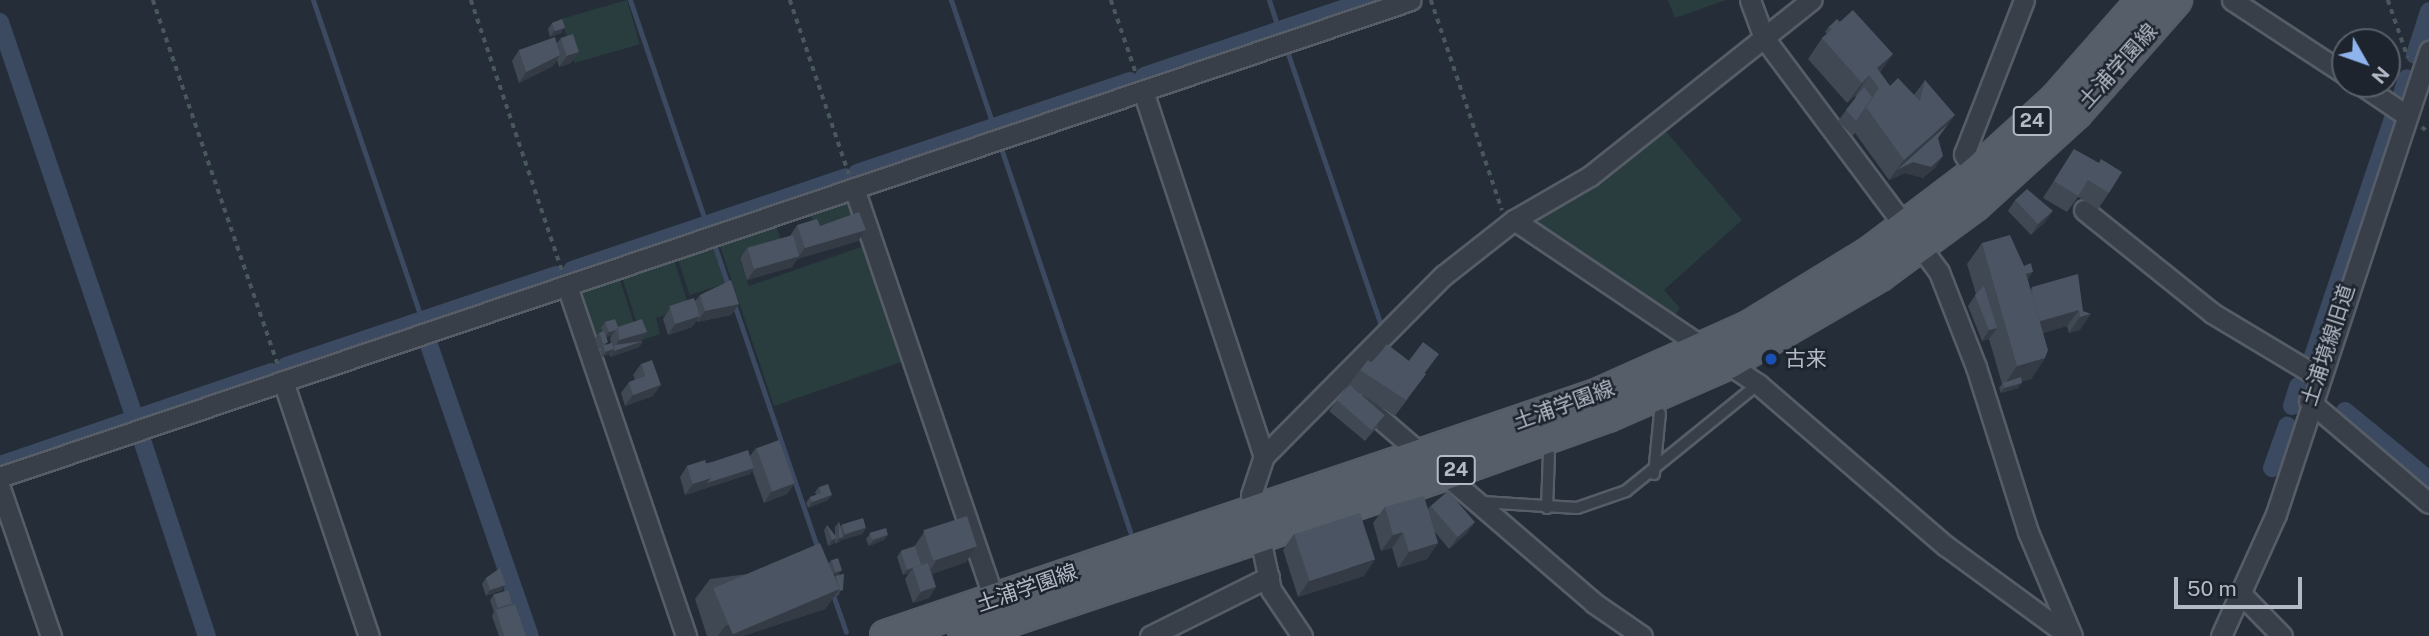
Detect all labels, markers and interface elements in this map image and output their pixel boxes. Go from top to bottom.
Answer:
street label: 土浦学園線 [2074,19,2162,113]
north arrow [2331,28,2401,98]
text: N [2367,62,2394,88]
road number: 24 [2011,105,2053,136]
street label: 土浦境線旧道 [2297,281,2359,409]
place label: 古来 [1785,346,1827,372]
marker: 古来 [1763,351,1779,367]
street label: 土浦学園線 [1510,375,1618,435]
road number: 24 [1435,454,1477,485]
street label: 土浦学園線 [973,559,1081,617]
scale bar [2177,562,2305,606]
text: 50 m [2187,576,2237,601]

